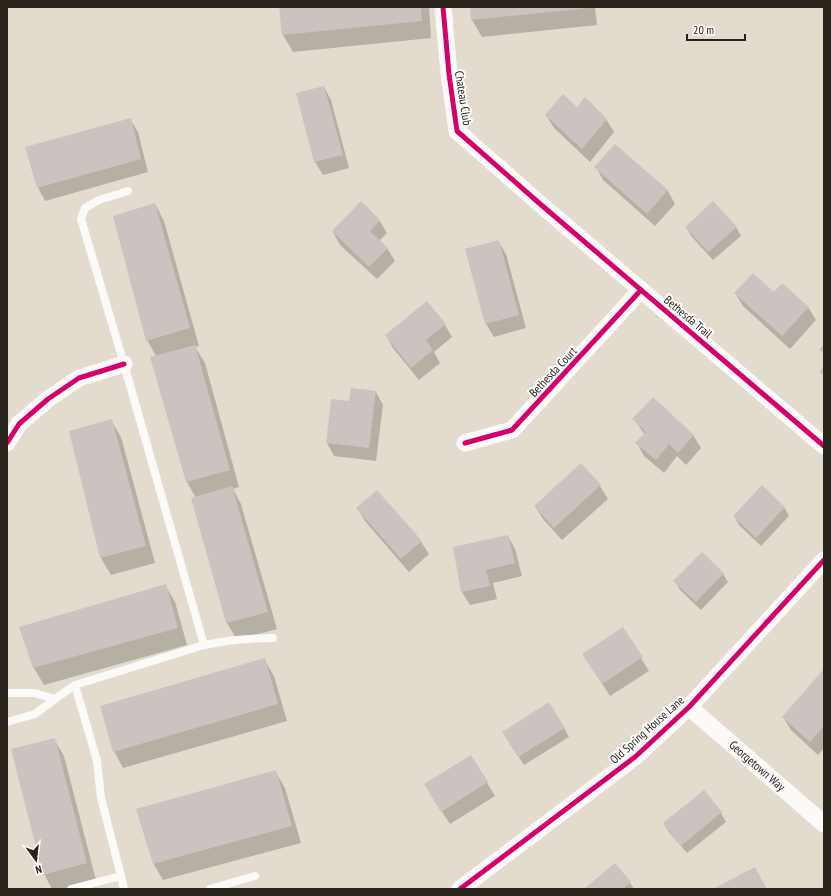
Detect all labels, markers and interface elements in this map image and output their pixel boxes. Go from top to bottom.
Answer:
scale bar [687,16,745,42]
text: 20 m [693,22,714,37]
street label: Chateau Club [452,70,475,126]
street label: Bethesda Trail [661,292,716,341]
street label: Bethesda Court [526,343,580,400]
street label: Old Spring House Lane [606,692,687,767]
street label: Georgetown Way [726,737,789,794]
north arrow [16,840,56,880]
text: N [34,862,43,877]

